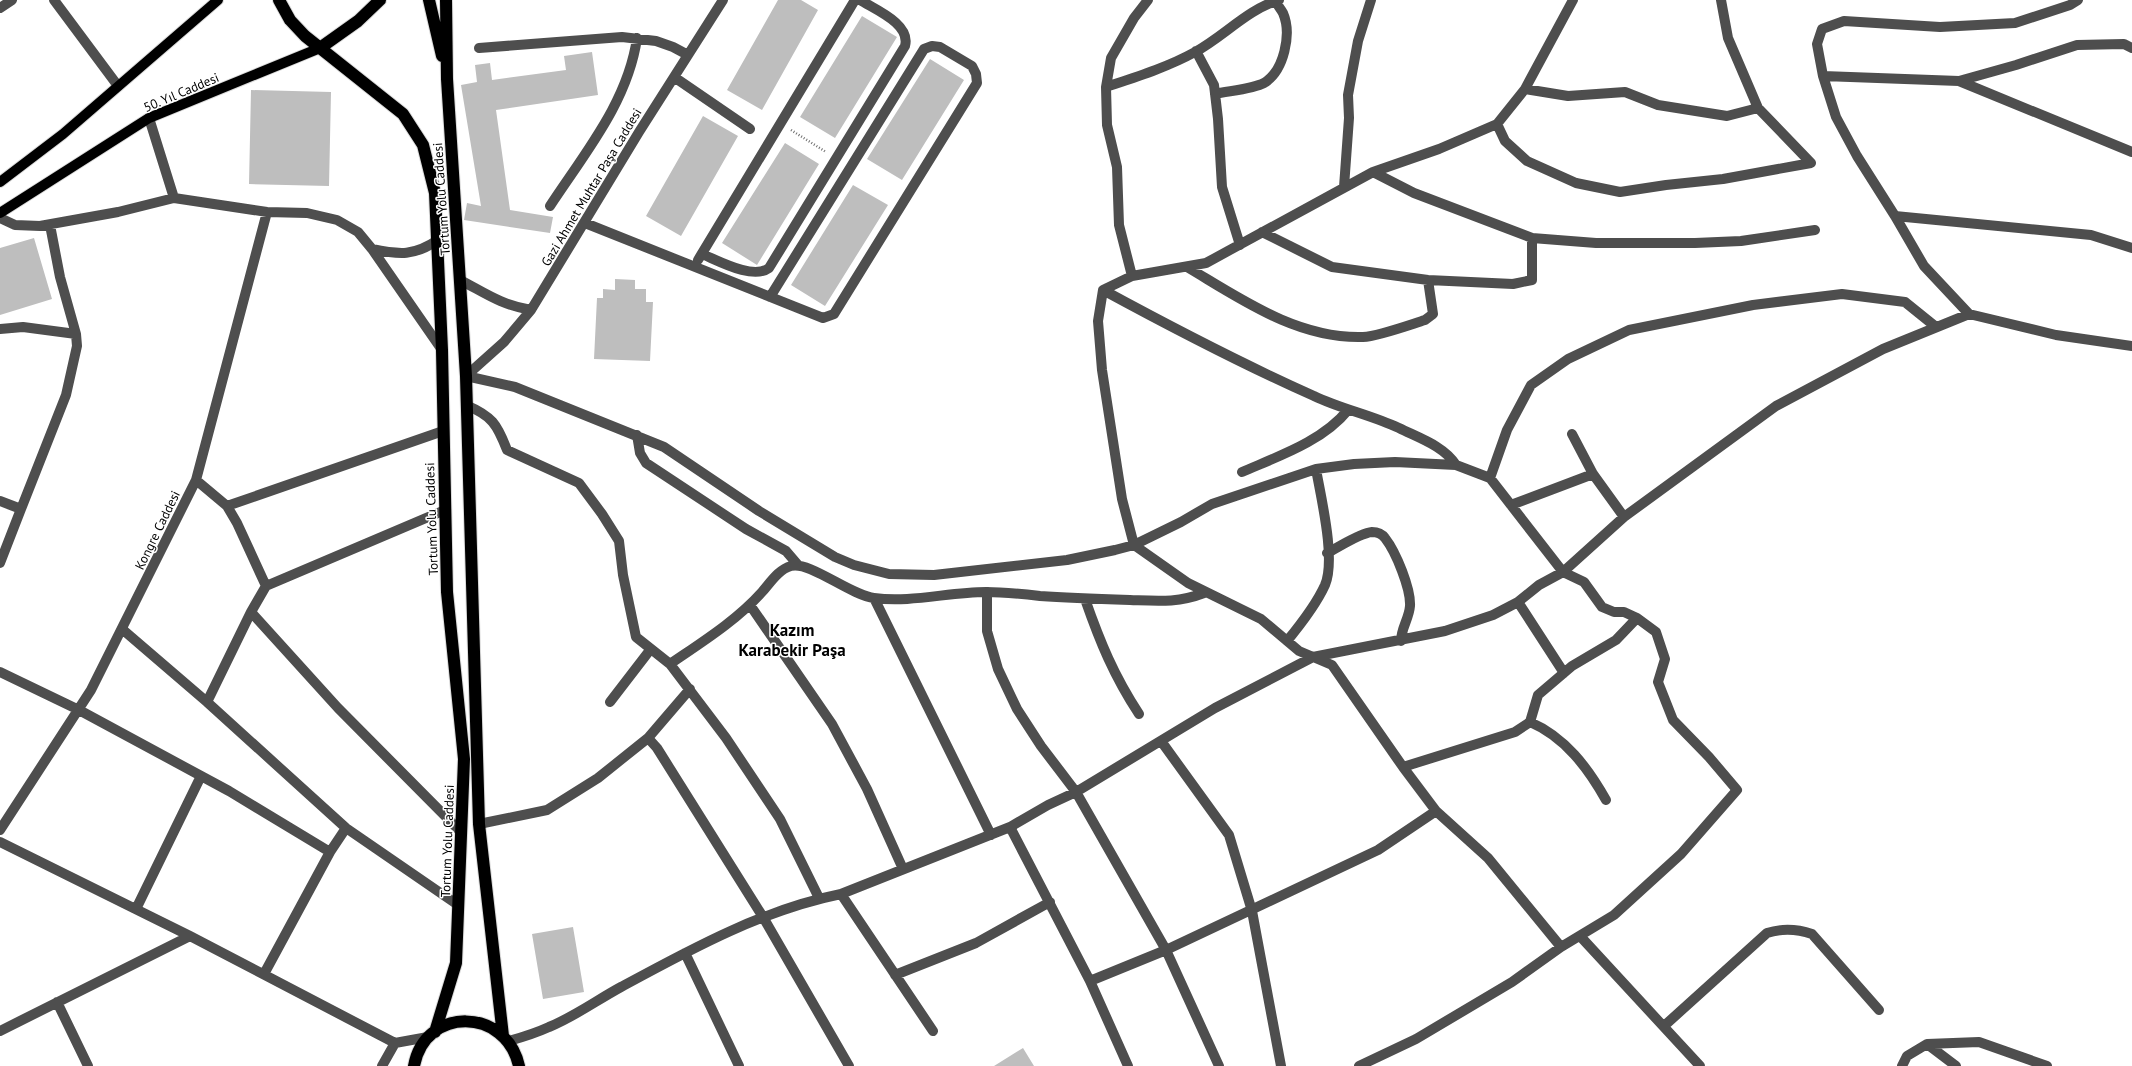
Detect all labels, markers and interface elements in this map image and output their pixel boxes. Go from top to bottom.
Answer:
street label: 50. Yıl Caddesi [141,69,221,116]
street label: Gazi Ahmet Muhtar Paşa Caddesi [537,105,645,269]
street label: Tortum Yolu Caddesi [429,142,454,256]
street label: Tortum Yolu Caddesi [421,462,442,576]
street label: Kongre Caddesi [131,488,184,573]
district label: Kazım Karabekir Paşa [738,619,846,661]
street label: Tortum Yolu Caddesi [437,784,458,898]

